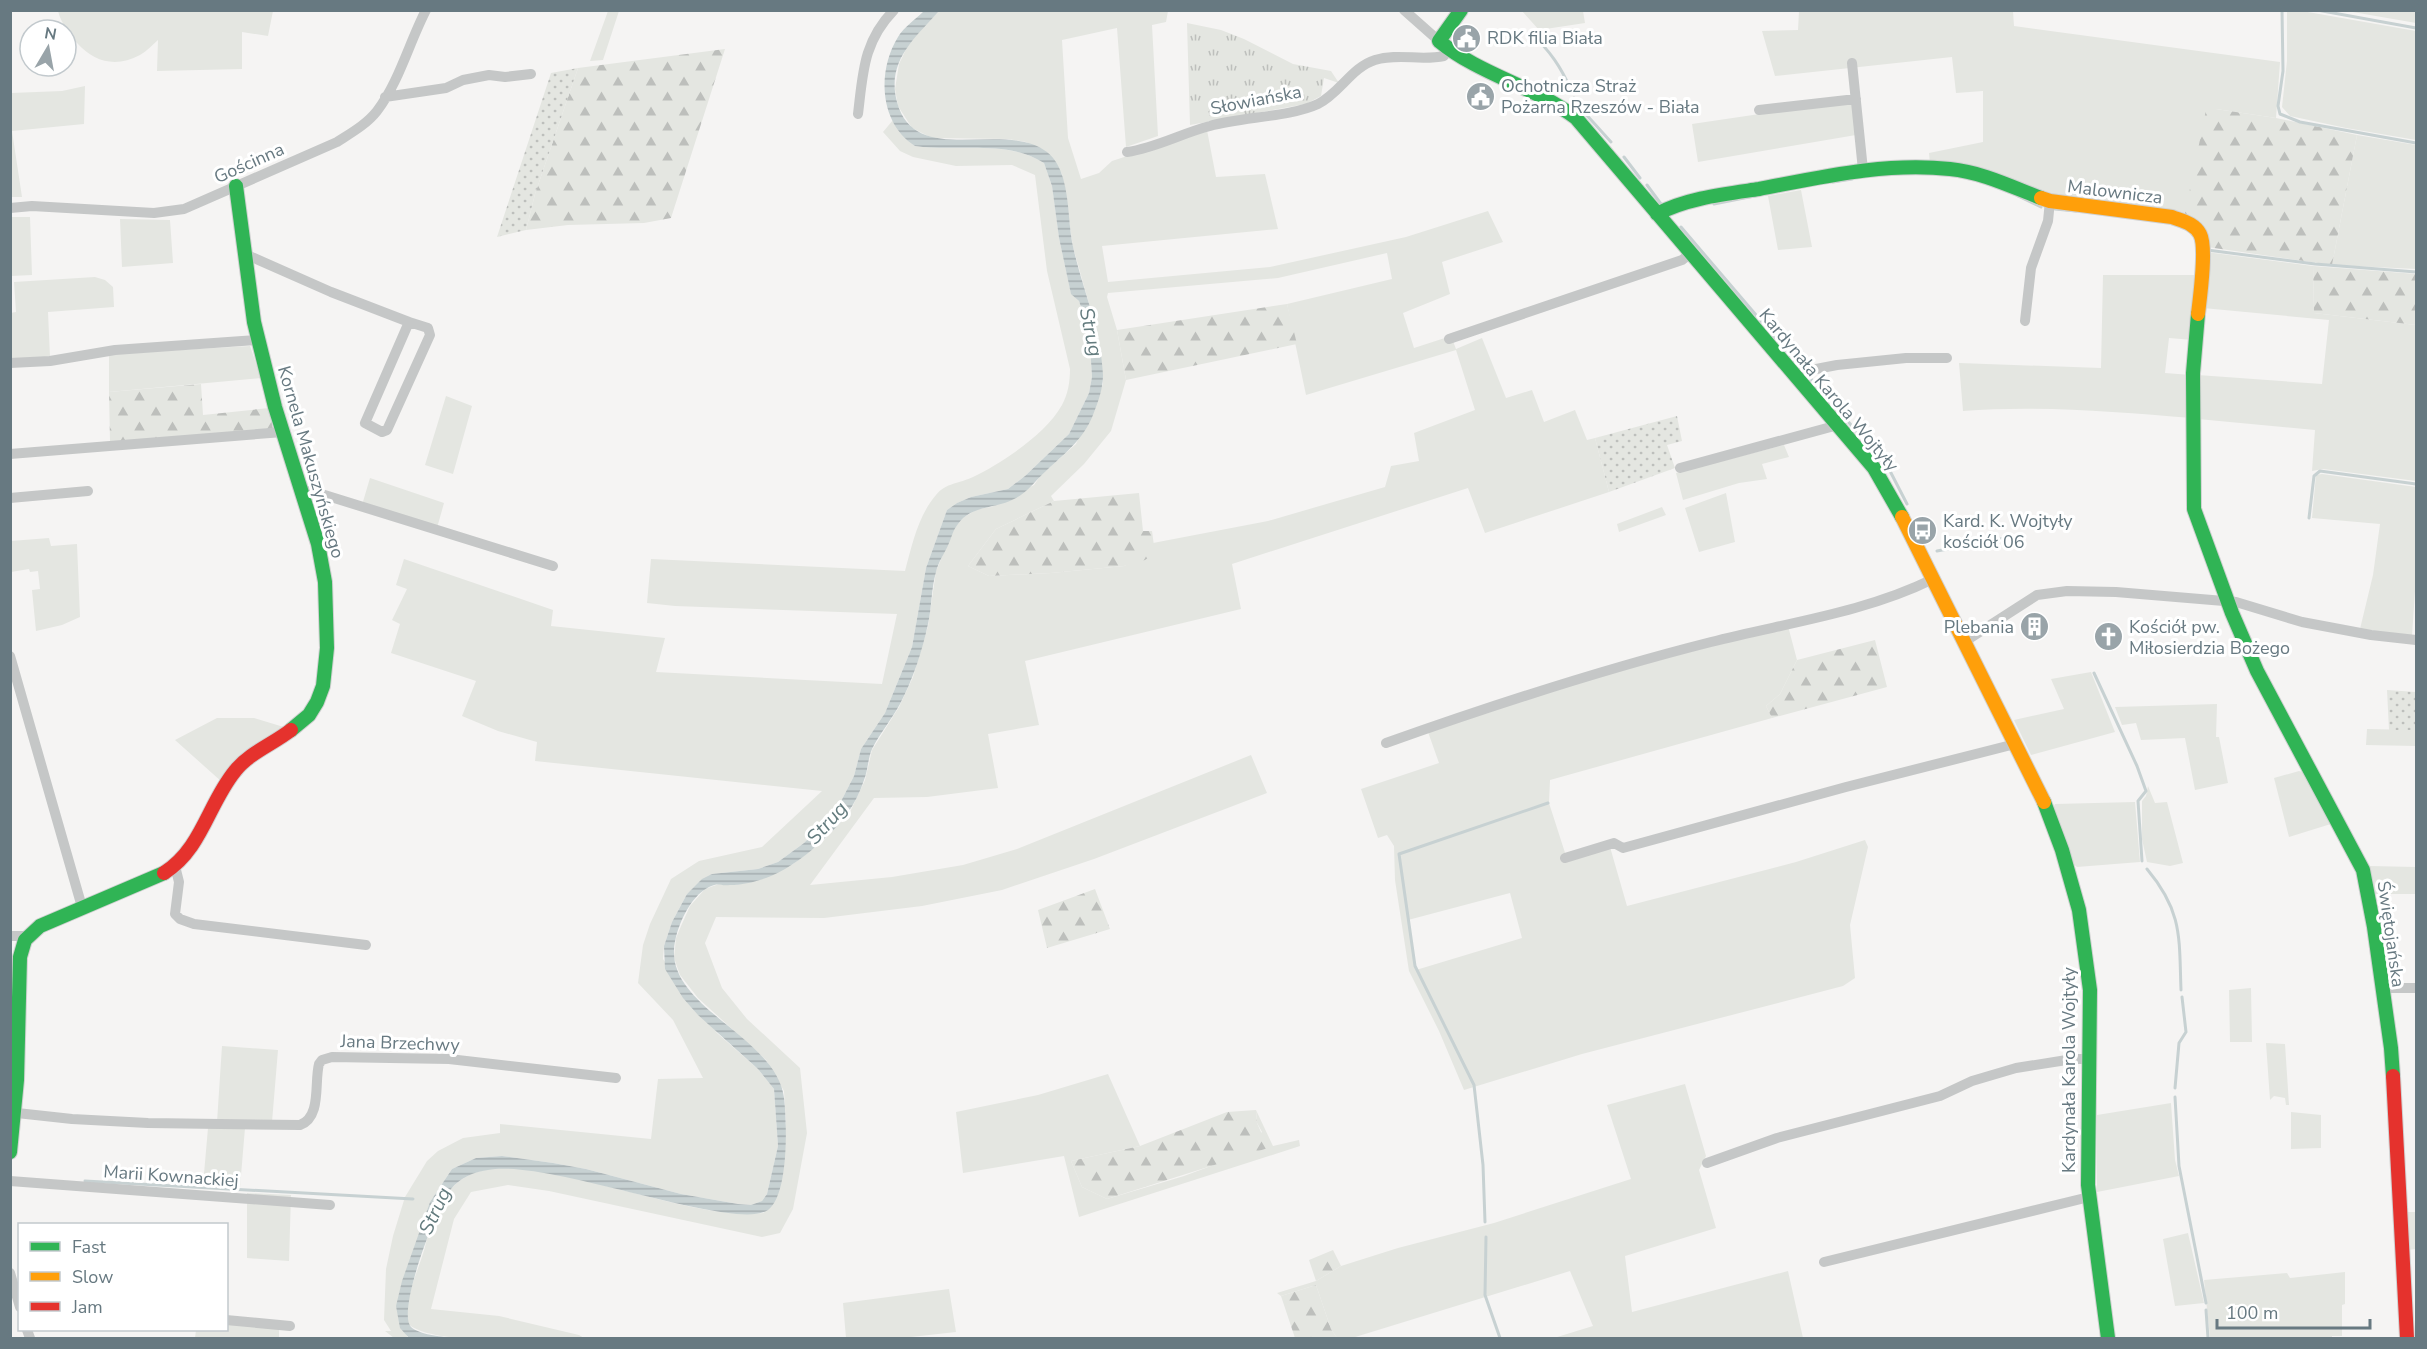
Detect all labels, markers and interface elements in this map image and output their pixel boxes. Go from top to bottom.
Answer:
north arrow [18,18,78,78]
text: N [43,22,58,46]
public building icon: RDK filia Biała [1450,22,1482,54]
place label: RDK filia Biała [1487,26,1603,50]
place label: Ochotnicza Straż Pożarna Rzeszów - Biała [1501,74,1700,119]
street label: Słowiańska [1208,79,1304,121]
public building icon: Ochotnicza Straż Pożarna Rzeszów - Biała [1464,80,1496,112]
street label: Gościnna [210,137,288,189]
street label: Malownicza [2066,174,2164,210]
street label: Kardynała Karola Wojtyły [1754,303,1905,477]
water label: Strug [1073,305,1109,359]
street label: Kornela Makuszyńskiego [272,363,350,561]
place label: Kard. K. Wojtyły kościół 06 [1943,509,2073,554]
bus stop icon: Kard. K. Wojtyły kościół 06 [1906,515,1938,547]
building icon: Plebania [2019,611,2051,643]
place label: Plebania [1944,615,2014,639]
place label: Kościół pw. Miłosierdzia Bożego [2129,615,2290,660]
church icon: Kościół pw. Miłosierdzia Bożego [2092,621,2124,653]
water label: Strug [800,796,854,850]
street label: Świętojańska [2372,879,2410,989]
street label: Kardynała Karola Wojtyły [2057,966,2081,1173]
street label: Jana Brzechwy [339,1029,461,1057]
street label: Marii Kownackiej [103,1159,239,1193]
water label: Strug [412,1183,458,1239]
legend [18,1223,228,1331]
text: Fast [72,1235,107,1259]
text: Slow [72,1265,113,1289]
scale bar [2217,1292,2370,1330]
text: Jam [71,1295,103,1319]
text: 100 m [2226,1301,2278,1325]

